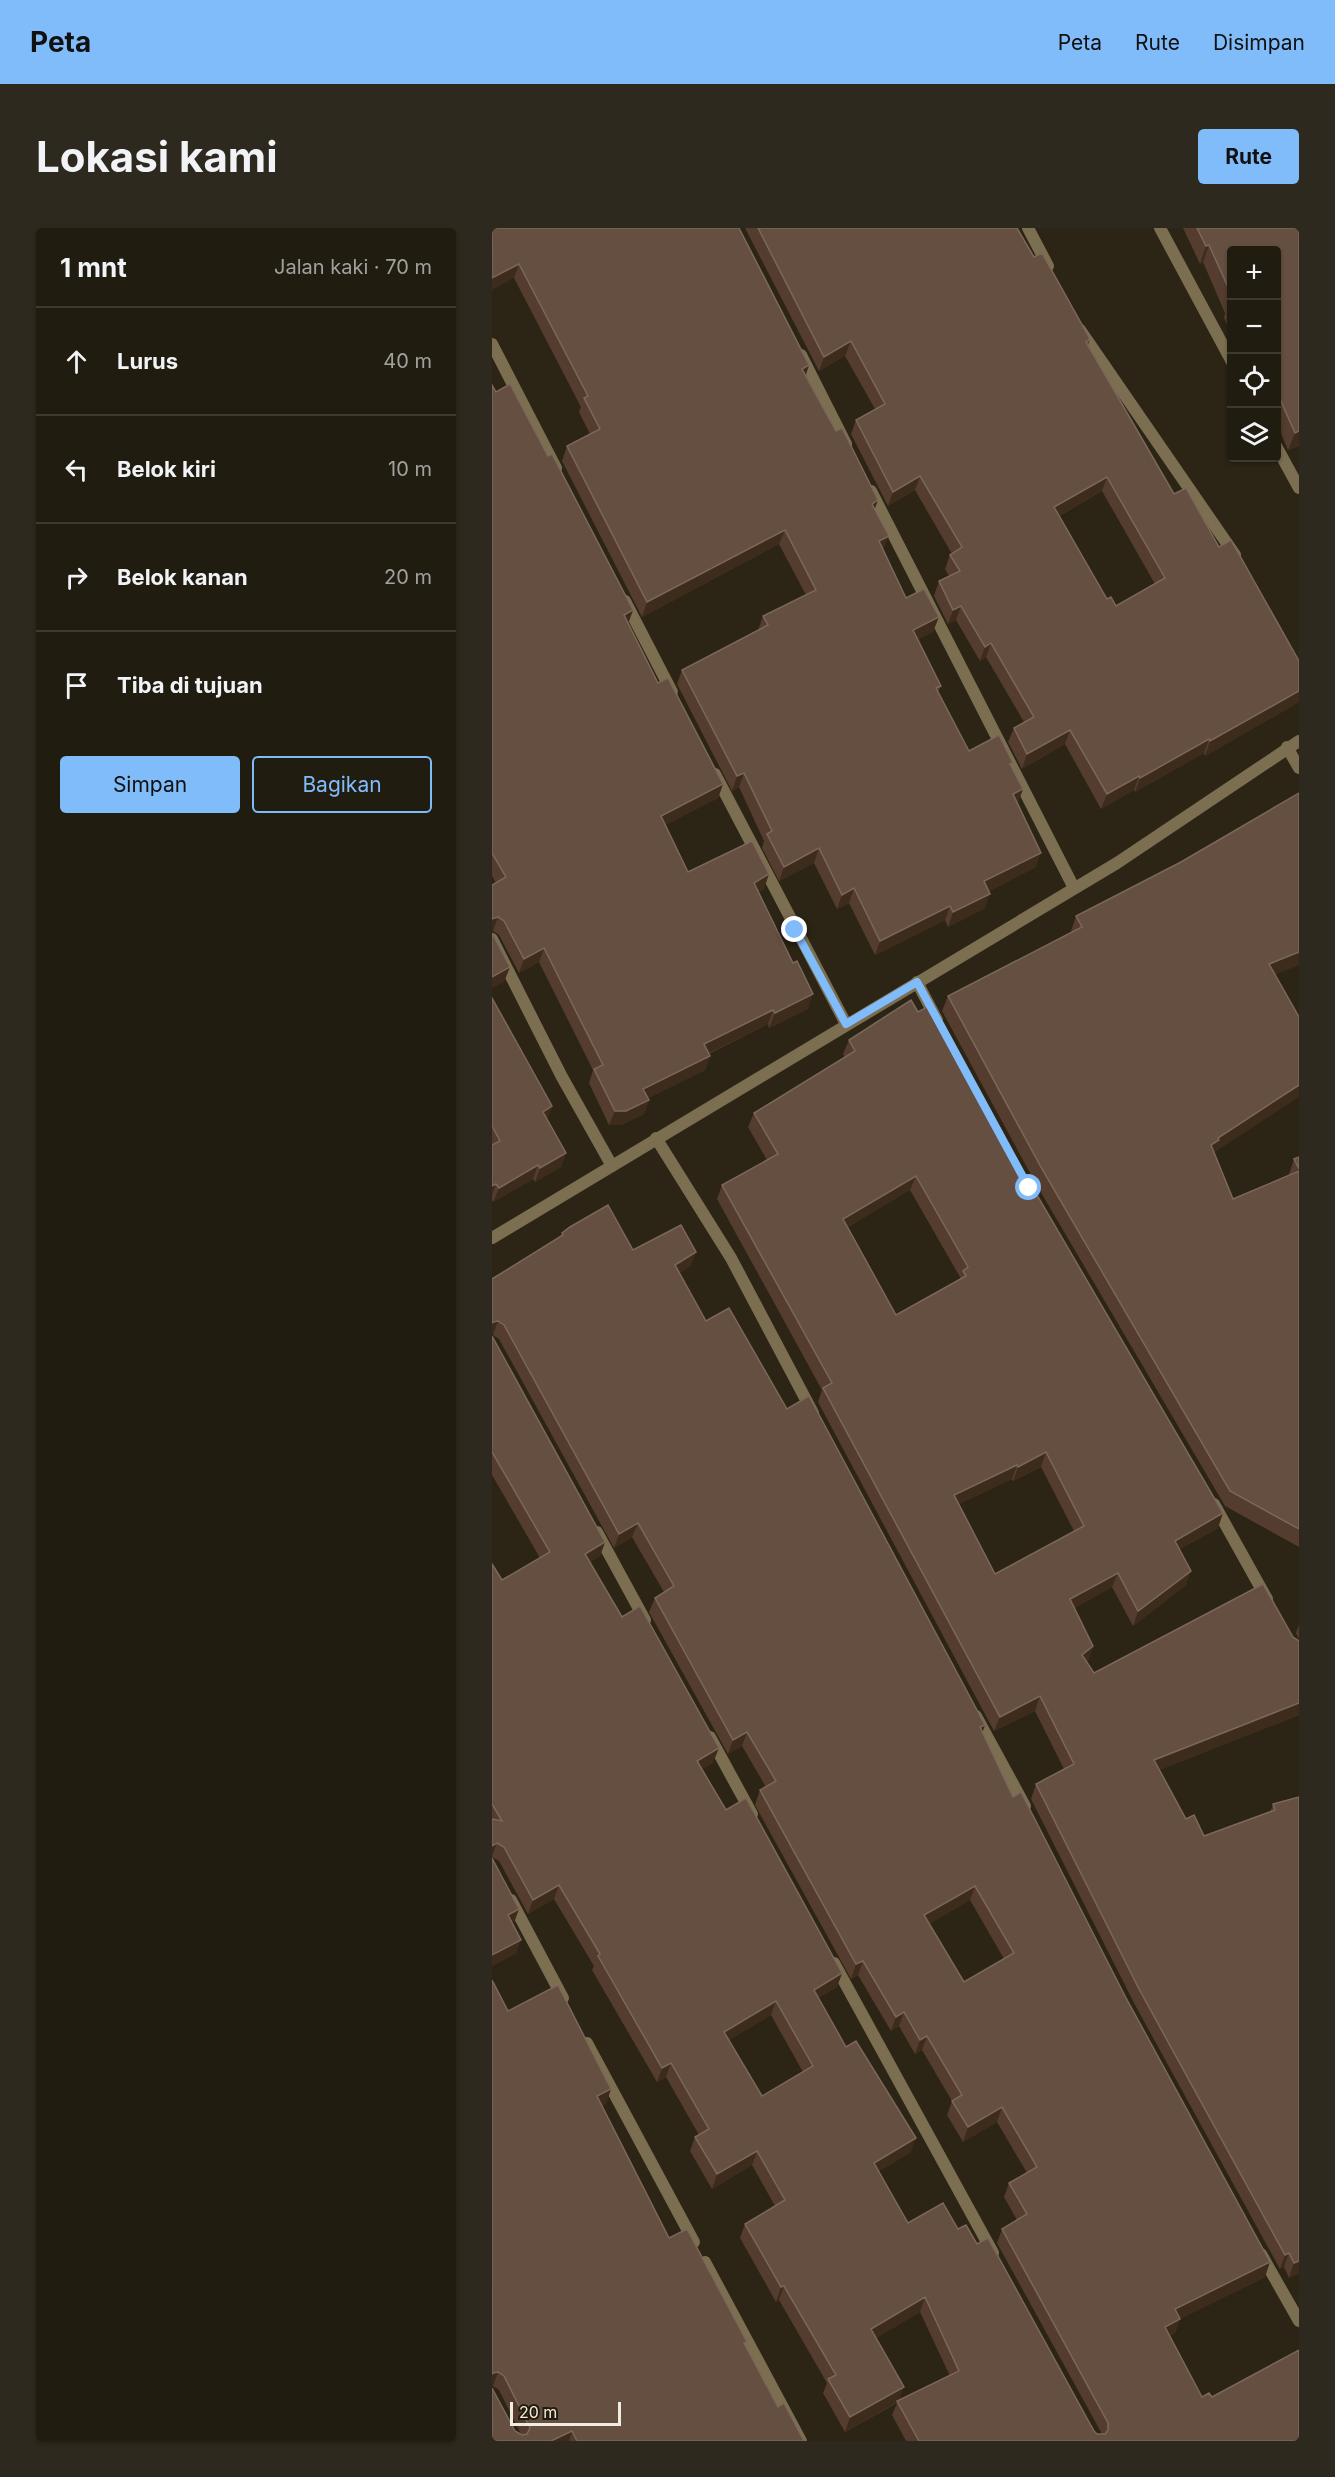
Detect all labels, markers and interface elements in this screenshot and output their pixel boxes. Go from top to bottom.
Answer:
text: Peta [30,25,91,59]
text: Peta [1058,30,1102,55]
text: Rute [1135,30,1180,55]
text: Disimpan [1213,30,1305,55]
button: Rute [1198,129,1299,184]
text: Lokasi kami [36,131,278,182]
map controls [1227,246,1281,462]
button: + [1227,246,1281,300]
text: 1 mnt [60,252,127,283]
text: Jalan kaki · 70 m [274,255,432,279]
button: − [1227,300,1281,354]
icon: ahead [60,345,93,378]
text: Lurus [117,348,178,374]
text: 40 m [383,349,432,373]
button: locate [1227,354,1281,408]
button: layers [1227,408,1281,462]
icon: left [60,453,93,486]
text: Belok kiri [117,456,216,482]
text: 10 m [388,457,432,481]
icon: right [60,561,93,594]
text: Belok kanan [117,564,248,590]
text: 20 m [384,565,432,589]
icon: arrive [60,669,93,702]
text: Tiba di tujuan [117,672,263,698]
button: Simpan [60,756,240,813]
button: Bagikan [252,756,432,813]
route end [781,916,807,942]
route start [1015,1174,1041,1200]
scale bar [510,2399,621,2426]
text: 20 m [519,2402,557,2422]

